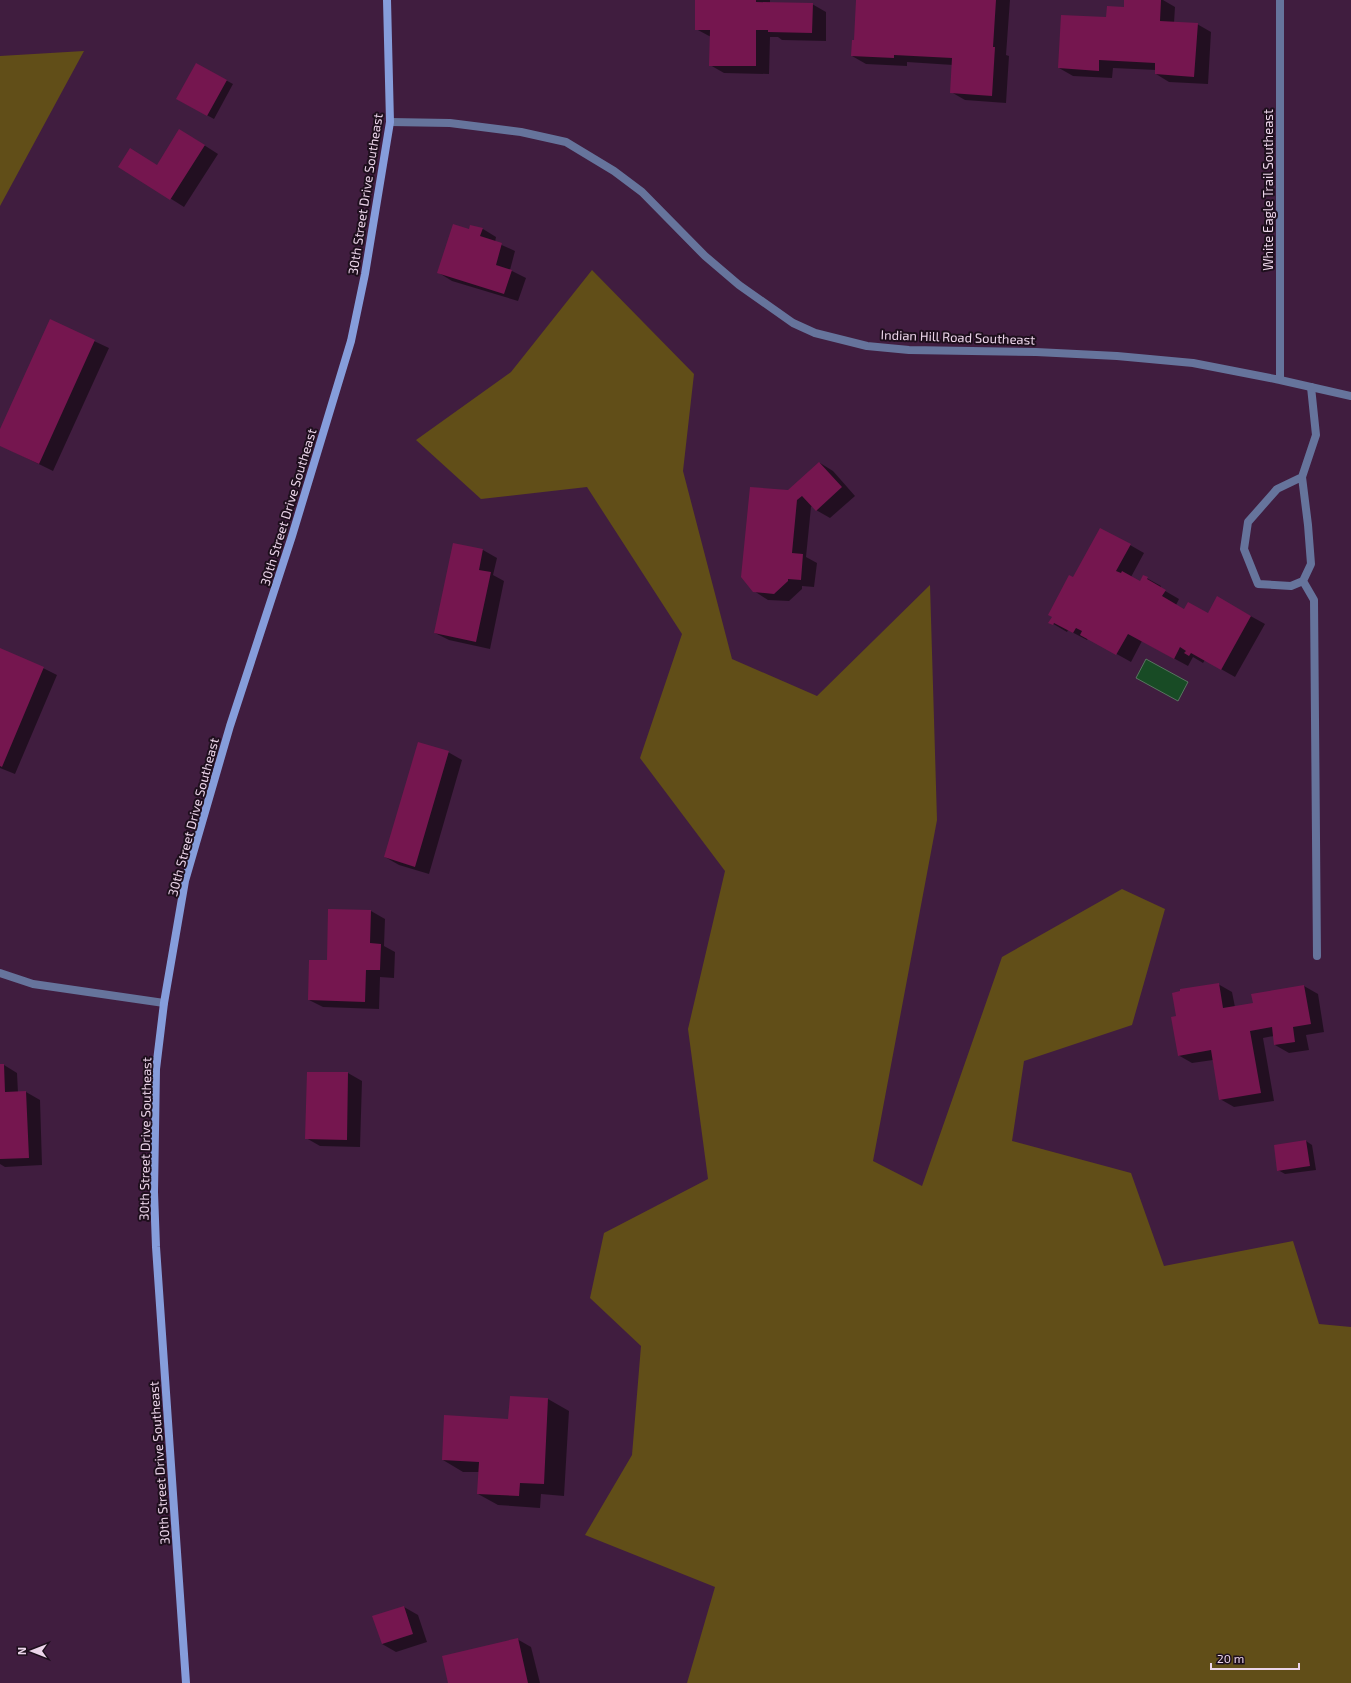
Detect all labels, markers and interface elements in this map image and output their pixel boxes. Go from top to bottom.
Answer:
street label: White Eagle Trail Southeast [1260,109,1276,271]
street label: 30th Street Drive Southeast [344,112,386,276]
street label: Indian Hill Road Southeast [881,326,1036,348]
street label: 30th Street Drive Southeast [256,426,320,588]
street label: 30th Street Drive Southeast [164,736,222,898]
street label: 30th Street Drive Southeast [136,1057,154,1221]
street label: 30th Street Drive Southeast [145,1381,173,1545]
north arrow [12,1631,52,1671]
scale bar [1211,1645,1299,1671]
text: N [15,1647,28,1655]
text: 20 m [1217,1651,1244,1665]

